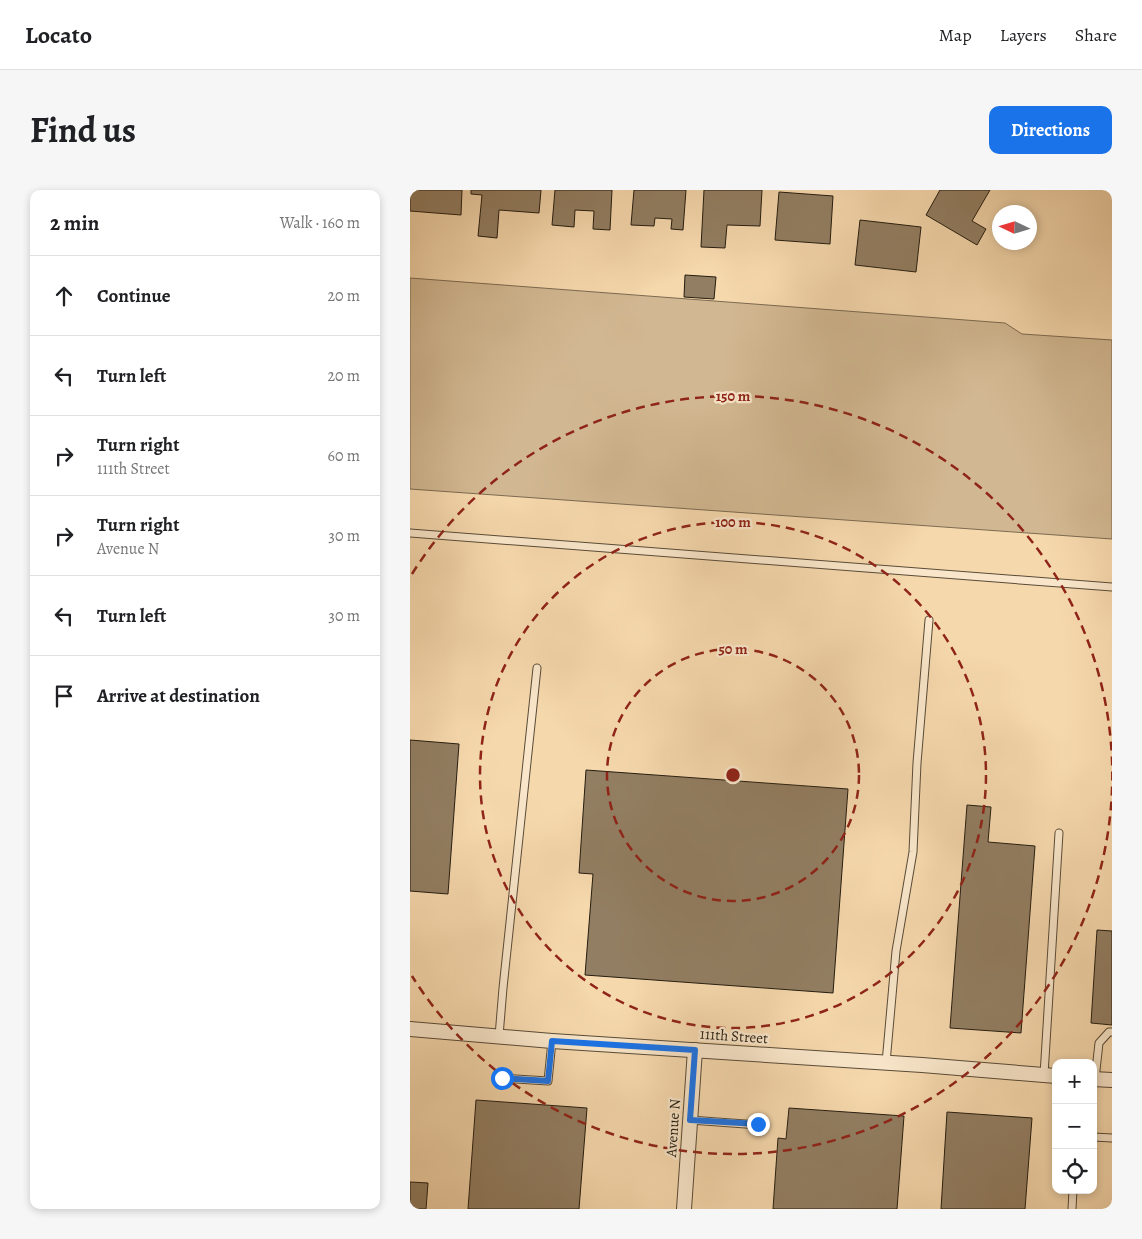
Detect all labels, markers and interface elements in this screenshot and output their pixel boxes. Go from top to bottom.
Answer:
text: Locato [25,19,92,51]
text: Map [939,23,972,47]
text: Layers [1000,23,1047,47]
text: Share [1075,23,1117,47]
text: Find us [30,106,136,154]
button: Directions [989,106,1112,154]
north arrow [992,205,1037,250]
text: 2 min [50,209,99,237]
text: Walk · 160 m [280,212,360,234]
icon: ahead [50,282,78,310]
text: Continue [97,283,171,309]
text: 20 m [327,285,360,307]
icon: left [50,362,78,390]
text: Turn left [97,363,166,389]
text: 20 m [327,365,360,387]
text: 150 m [716,386,751,406]
text: Turn right [97,432,179,458]
icon: right [50,442,78,470]
text: 60 m [328,445,360,467]
text: 111th Street [97,458,170,480]
text: Turn right [97,512,179,538]
text: 100 m [715,512,751,532]
icon: right [50,522,78,550]
text: 30 m [328,525,360,547]
text: Avenue N [97,538,159,560]
icon: left [50,602,78,630]
text: Turn left [97,603,166,629]
text: 30 m [328,605,360,627]
text: 50 m [718,639,748,659]
icon: arrive [50,682,78,710]
text: Arrive at destination [97,683,260,709]
centre of rings [724,766,742,784]
street label: 111th Street [699,1024,769,1048]
map controls [1052,1059,1097,1194]
button: + [1052,1059,1097,1104]
route start [491,1067,514,1090]
street label: Avenue N [661,1098,685,1159]
button: − [1052,1104,1097,1149]
route end [747,1113,770,1136]
button: locate [1052,1149,1097,1194]

